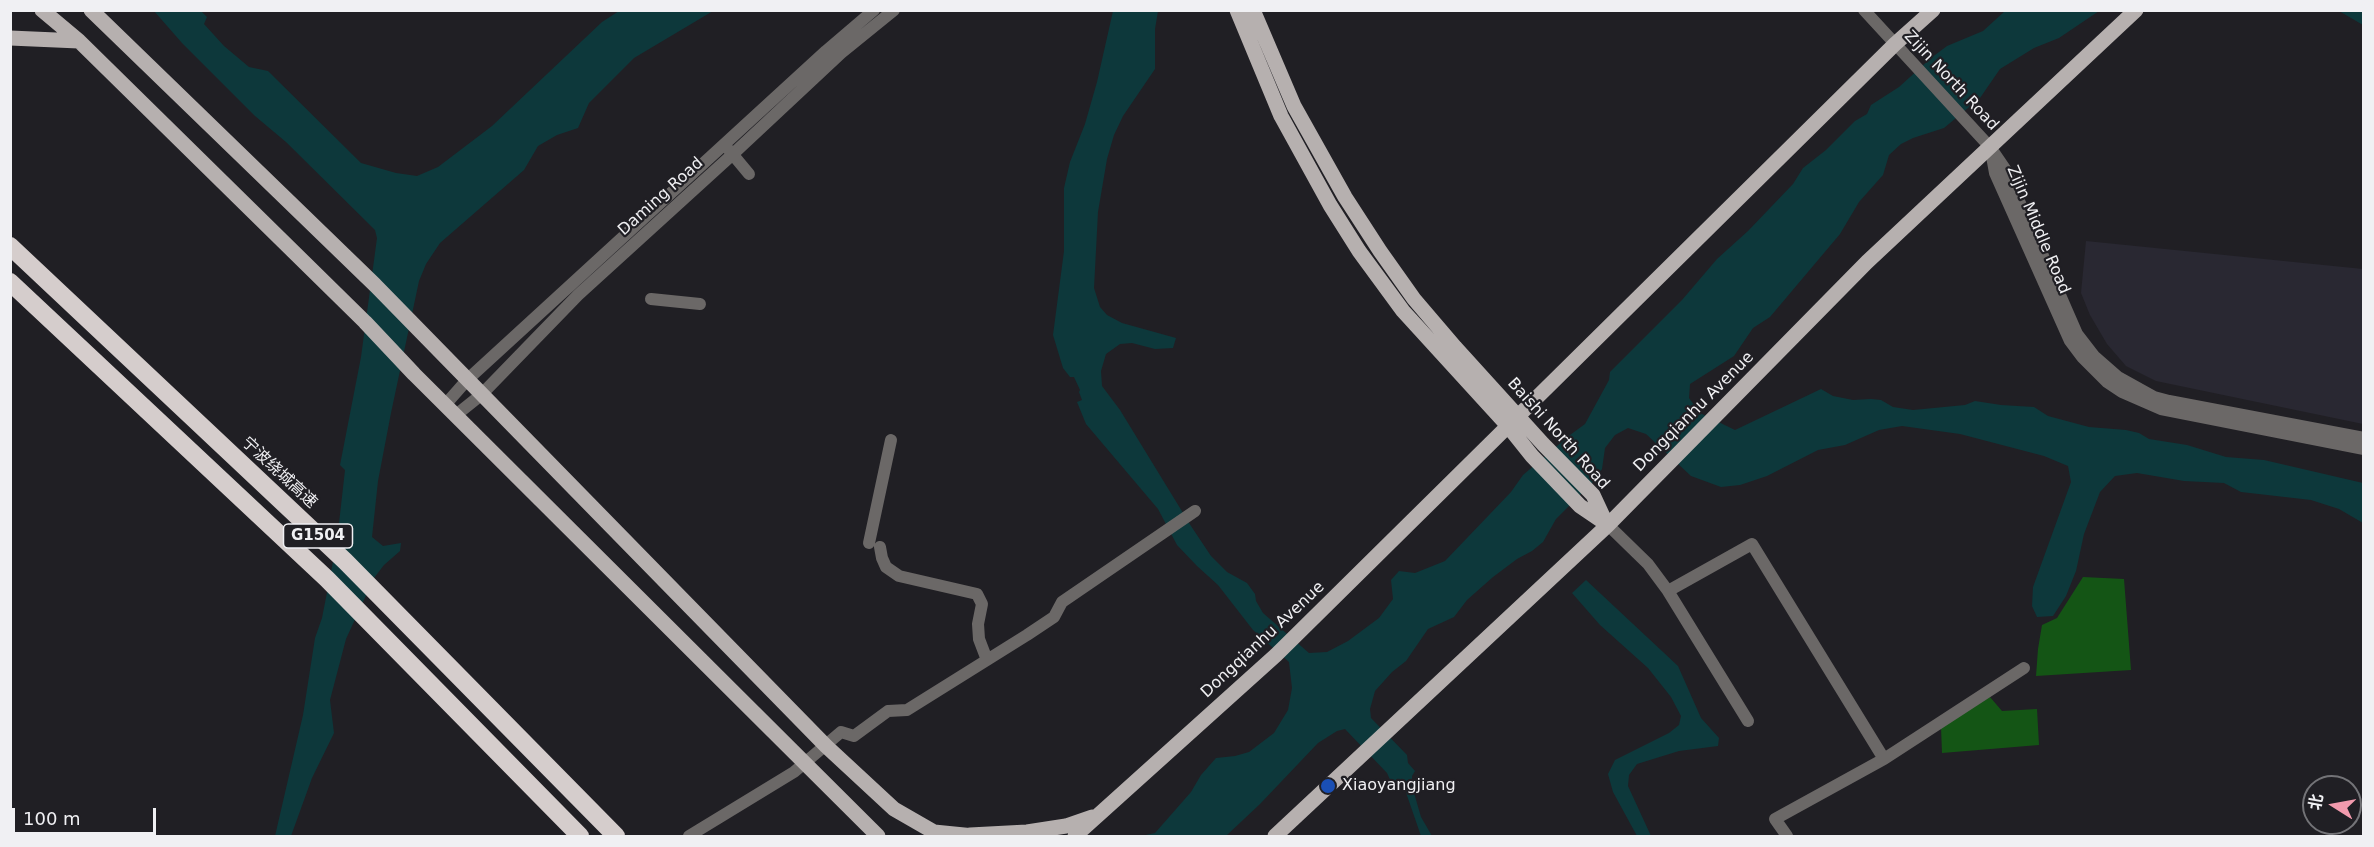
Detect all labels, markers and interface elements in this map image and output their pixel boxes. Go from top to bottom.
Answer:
street label: Zijin North Road [1900,27,2002,135]
street label: Daming Road [615,154,707,240]
street label: Zijin Middle Road [2002,163,2074,297]
street label: Dongqianhu Avenue [1630,348,1758,476]
street label: Baishi North Road [1503,374,1613,494]
street label: 宁波绕城高速 [237,433,321,513]
road number: G1504 [284,524,352,548]
street label: Dongqianhu Avenue [1197,578,1329,702]
north arrow [2302,775,2362,835]
place label: Xiaoyangjiang [1342,776,1456,796]
marker: Xiaoyangjiang [1319,777,1337,795]
text: 北 [2305,792,2327,812]
scale bar [15,796,159,834]
text: 100 m [23,808,81,829]

